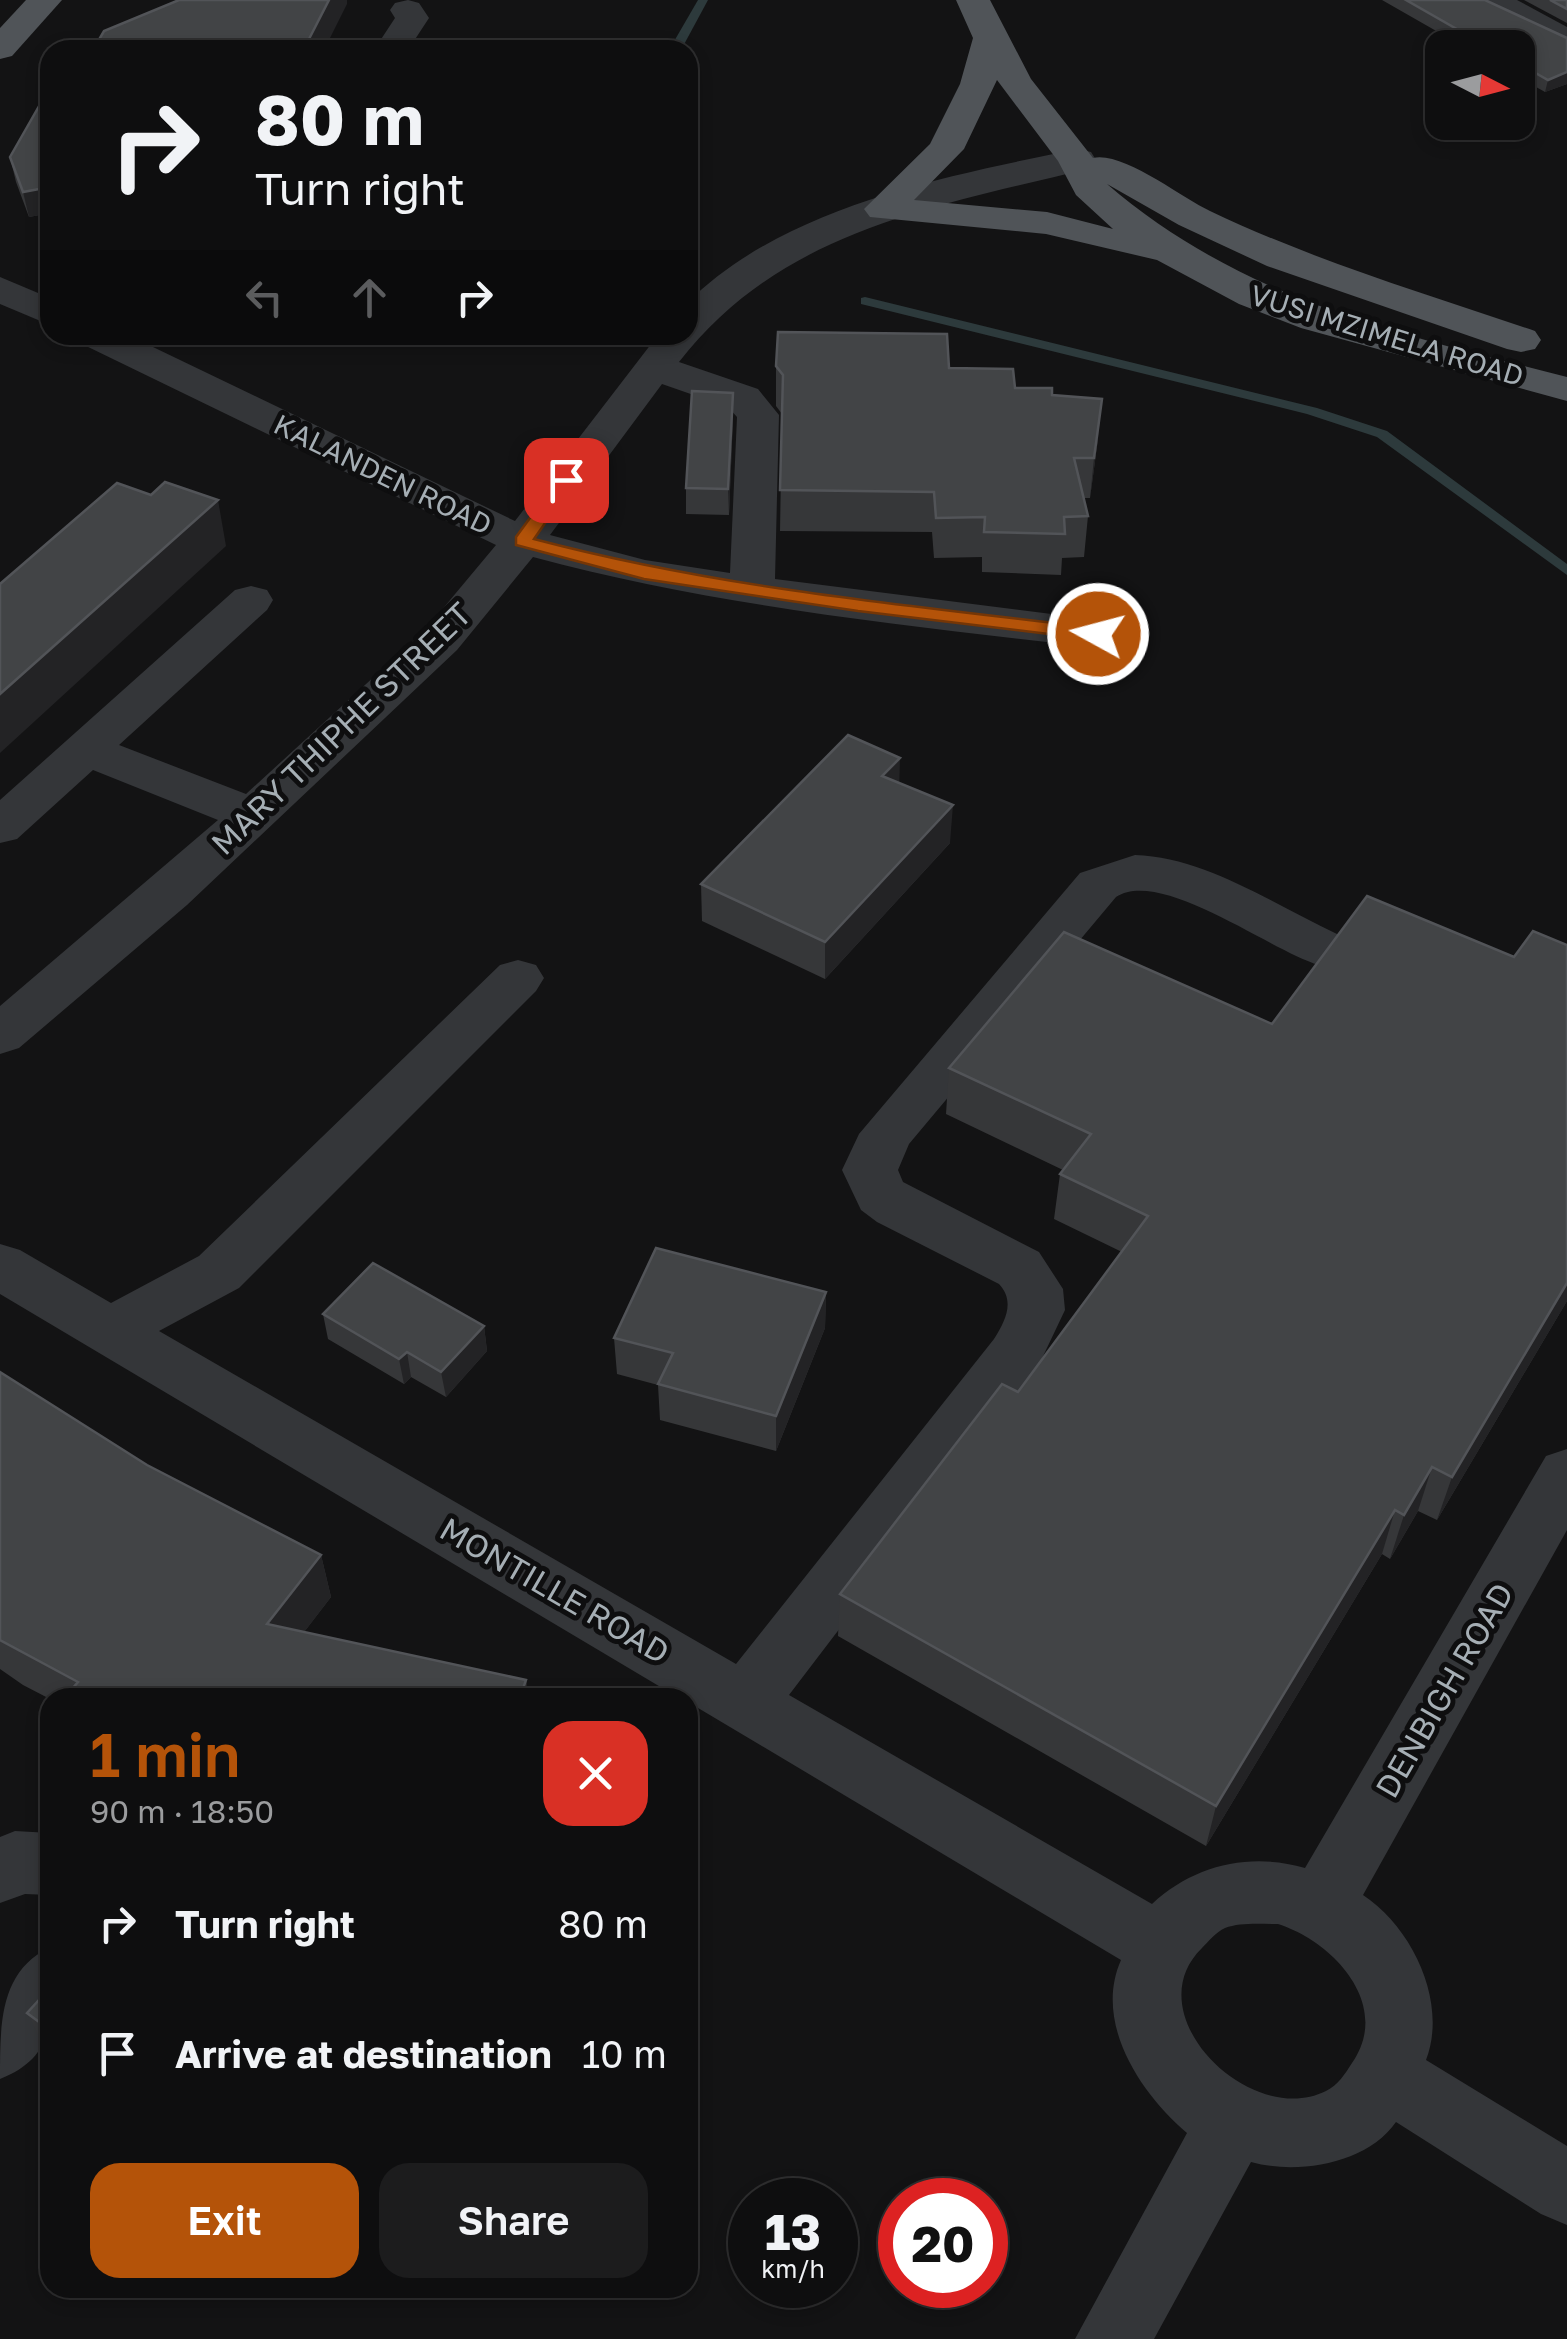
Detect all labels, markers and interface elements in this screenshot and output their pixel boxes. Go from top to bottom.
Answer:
north arrow [1425,30,1535,140]
map controls [1425,30,1535,140]
text: 80 m [255,76,424,160]
icon: right [90,80,220,210]
text: Turn right [255,161,465,215]
icon: left [237,270,292,325]
icon: ahead [342,270,397,325]
icon: right [447,270,502,325]
street label: VUSI MZIMELA ROAD [1246,278,1528,392]
street label: KALANDEN ROAD [269,407,497,541]
pin [524,438,609,523]
icon: arrive [539,453,594,508]
position arrow [1046,582,1150,686]
street label: MARY THIPHE STREET [203,594,479,862]
street label: MONTILLE ROAD [434,1509,676,1671]
street label: DENBIGH ROAD [1367,1576,1521,1804]
text: 1 min [90,1718,240,1790]
button: close [543,1721,648,1826]
text: 90 m · 18:50 [90,1792,274,1830]
icon: right [90,1896,145,1951]
text: Turn right [175,1901,355,1946]
text: 80 m [558,1901,648,1946]
icon: arrive [90,2026,145,2081]
text: Arrive at destination [175,2031,552,2076]
text: 10 m [582,2031,667,2076]
button: Exit [90,2163,359,2278]
button: Share [379,2163,648,2278]
speed limit sign: 20 [878,2178,1008,2308]
text: 13 [765,2201,821,2261]
text: km/h [761,2253,825,2284]

